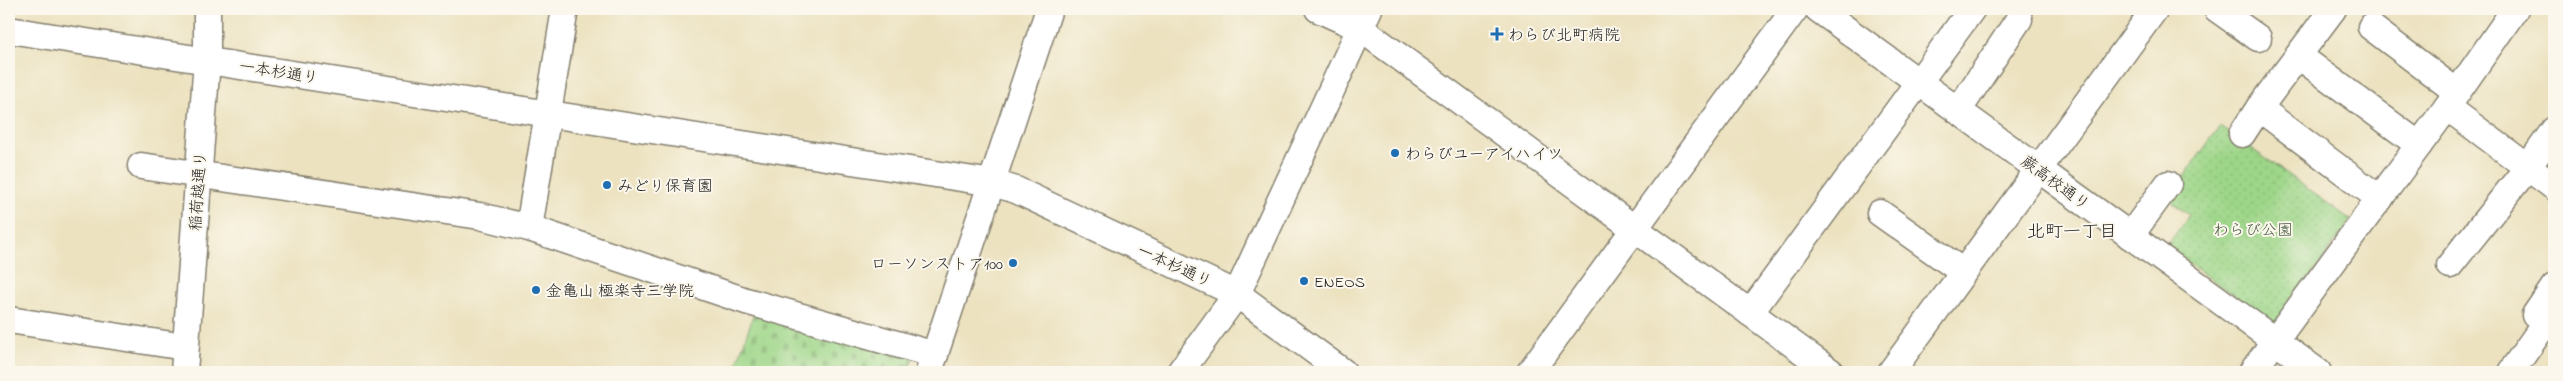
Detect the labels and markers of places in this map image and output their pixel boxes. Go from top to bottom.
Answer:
place label: わらび北町病院 [1508,24,1620,48]
marker: わらび北町病院 [1490,27,1504,41]
place label: わらびユーアイハイツ [1405,143,1563,167]
marker: わらびユーアイハイツ [1389,147,1401,159]
place label: みどり保育園 [617,175,713,199]
marker: みどり保育園 [601,179,613,191]
place label: ローソンストア100 [871,253,1003,277]
marker: ローソンストア100 [1007,257,1019,269]
place label: ENEOS [1314,271,1365,295]
marker: ENEOS [1298,275,1310,287]
place label: 金亀山 極楽寺三学院 [546,280,694,304]
marker: 金亀山 極楽寺三学院 [530,284,542,296]

